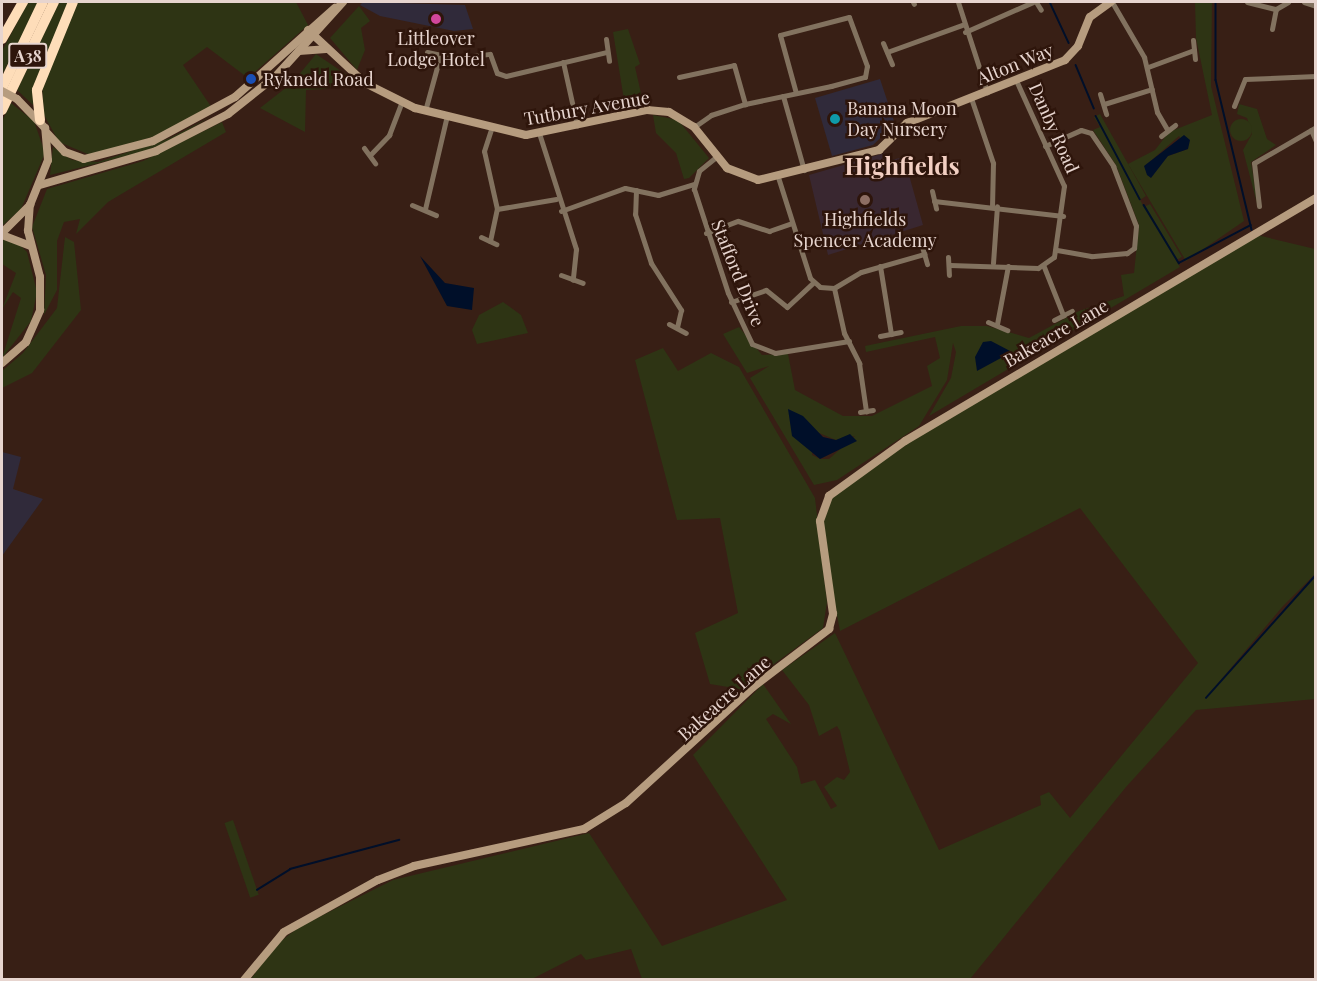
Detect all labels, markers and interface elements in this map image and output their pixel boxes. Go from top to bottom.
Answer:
marker: Littleover Lodge Hotel [429,12,443,26]
place label: Littleover Lodge Hotel [387,28,485,70]
street label: Alton Way [973,39,1057,89]
road number: A38 [7,43,49,69]
place label: Rykneld Road [263,68,374,90]
marker: Rykneld Road [244,72,258,86]
street label: Danby Road [1024,79,1084,177]
street label: Tutbury Avenue [522,86,652,130]
place label: Banana Moon Day Nursery [847,98,957,140]
marker: Banana Moon Day Nursery [828,112,842,126]
district label: Highfields [844,152,960,180]
marker: Highfields Spencer Academy [858,193,872,207]
place label: Highfields Spencer Academy [793,209,937,252]
street label: Stafford Drive [707,217,769,329]
street label: Bakeacre Lane [1000,294,1112,372]
street label: Bakeacre Lane [673,651,775,745]

